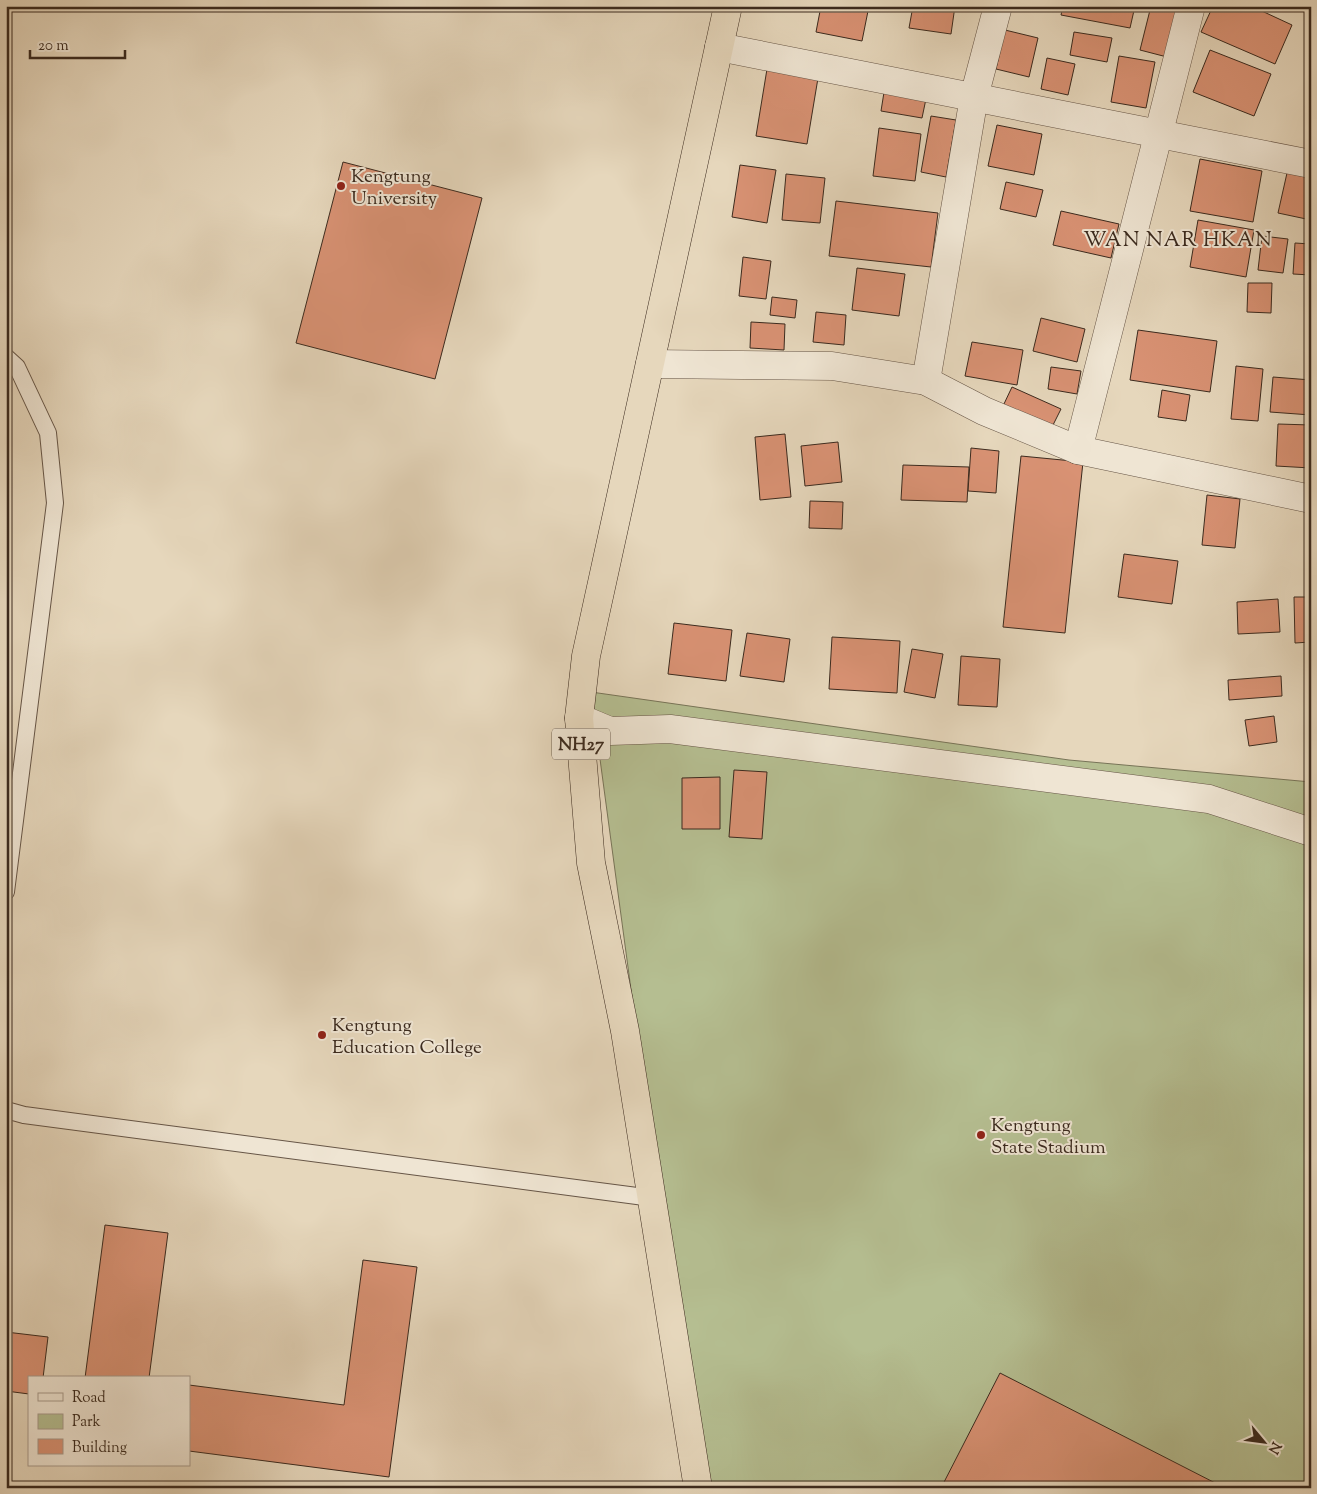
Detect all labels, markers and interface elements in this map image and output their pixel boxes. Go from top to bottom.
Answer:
scale bar [30,28,125,60]
text: 20 m [38,36,69,57]
place label: Kengtung University [351,164,438,213]
marker: Kengtung University [335,180,347,192]
district label: WAN NAR HKAN [1083,226,1273,256]
road number: NH27 [552,729,610,760]
place label: Kengtung Education College [332,1013,482,1062]
marker: Kengtung Education College [316,1029,328,1041]
place label: Kengtung State Stadium [991,1113,1106,1162]
marker: Kengtung State Stadium [975,1129,987,1141]
legend [28,1376,190,1466]
text: Road [72,1388,106,1409]
text: Park [72,1412,101,1433]
north arrow [1240,1416,1290,1466]
text: Building [72,1438,127,1459]
text: N [1262,1438,1285,1457]

